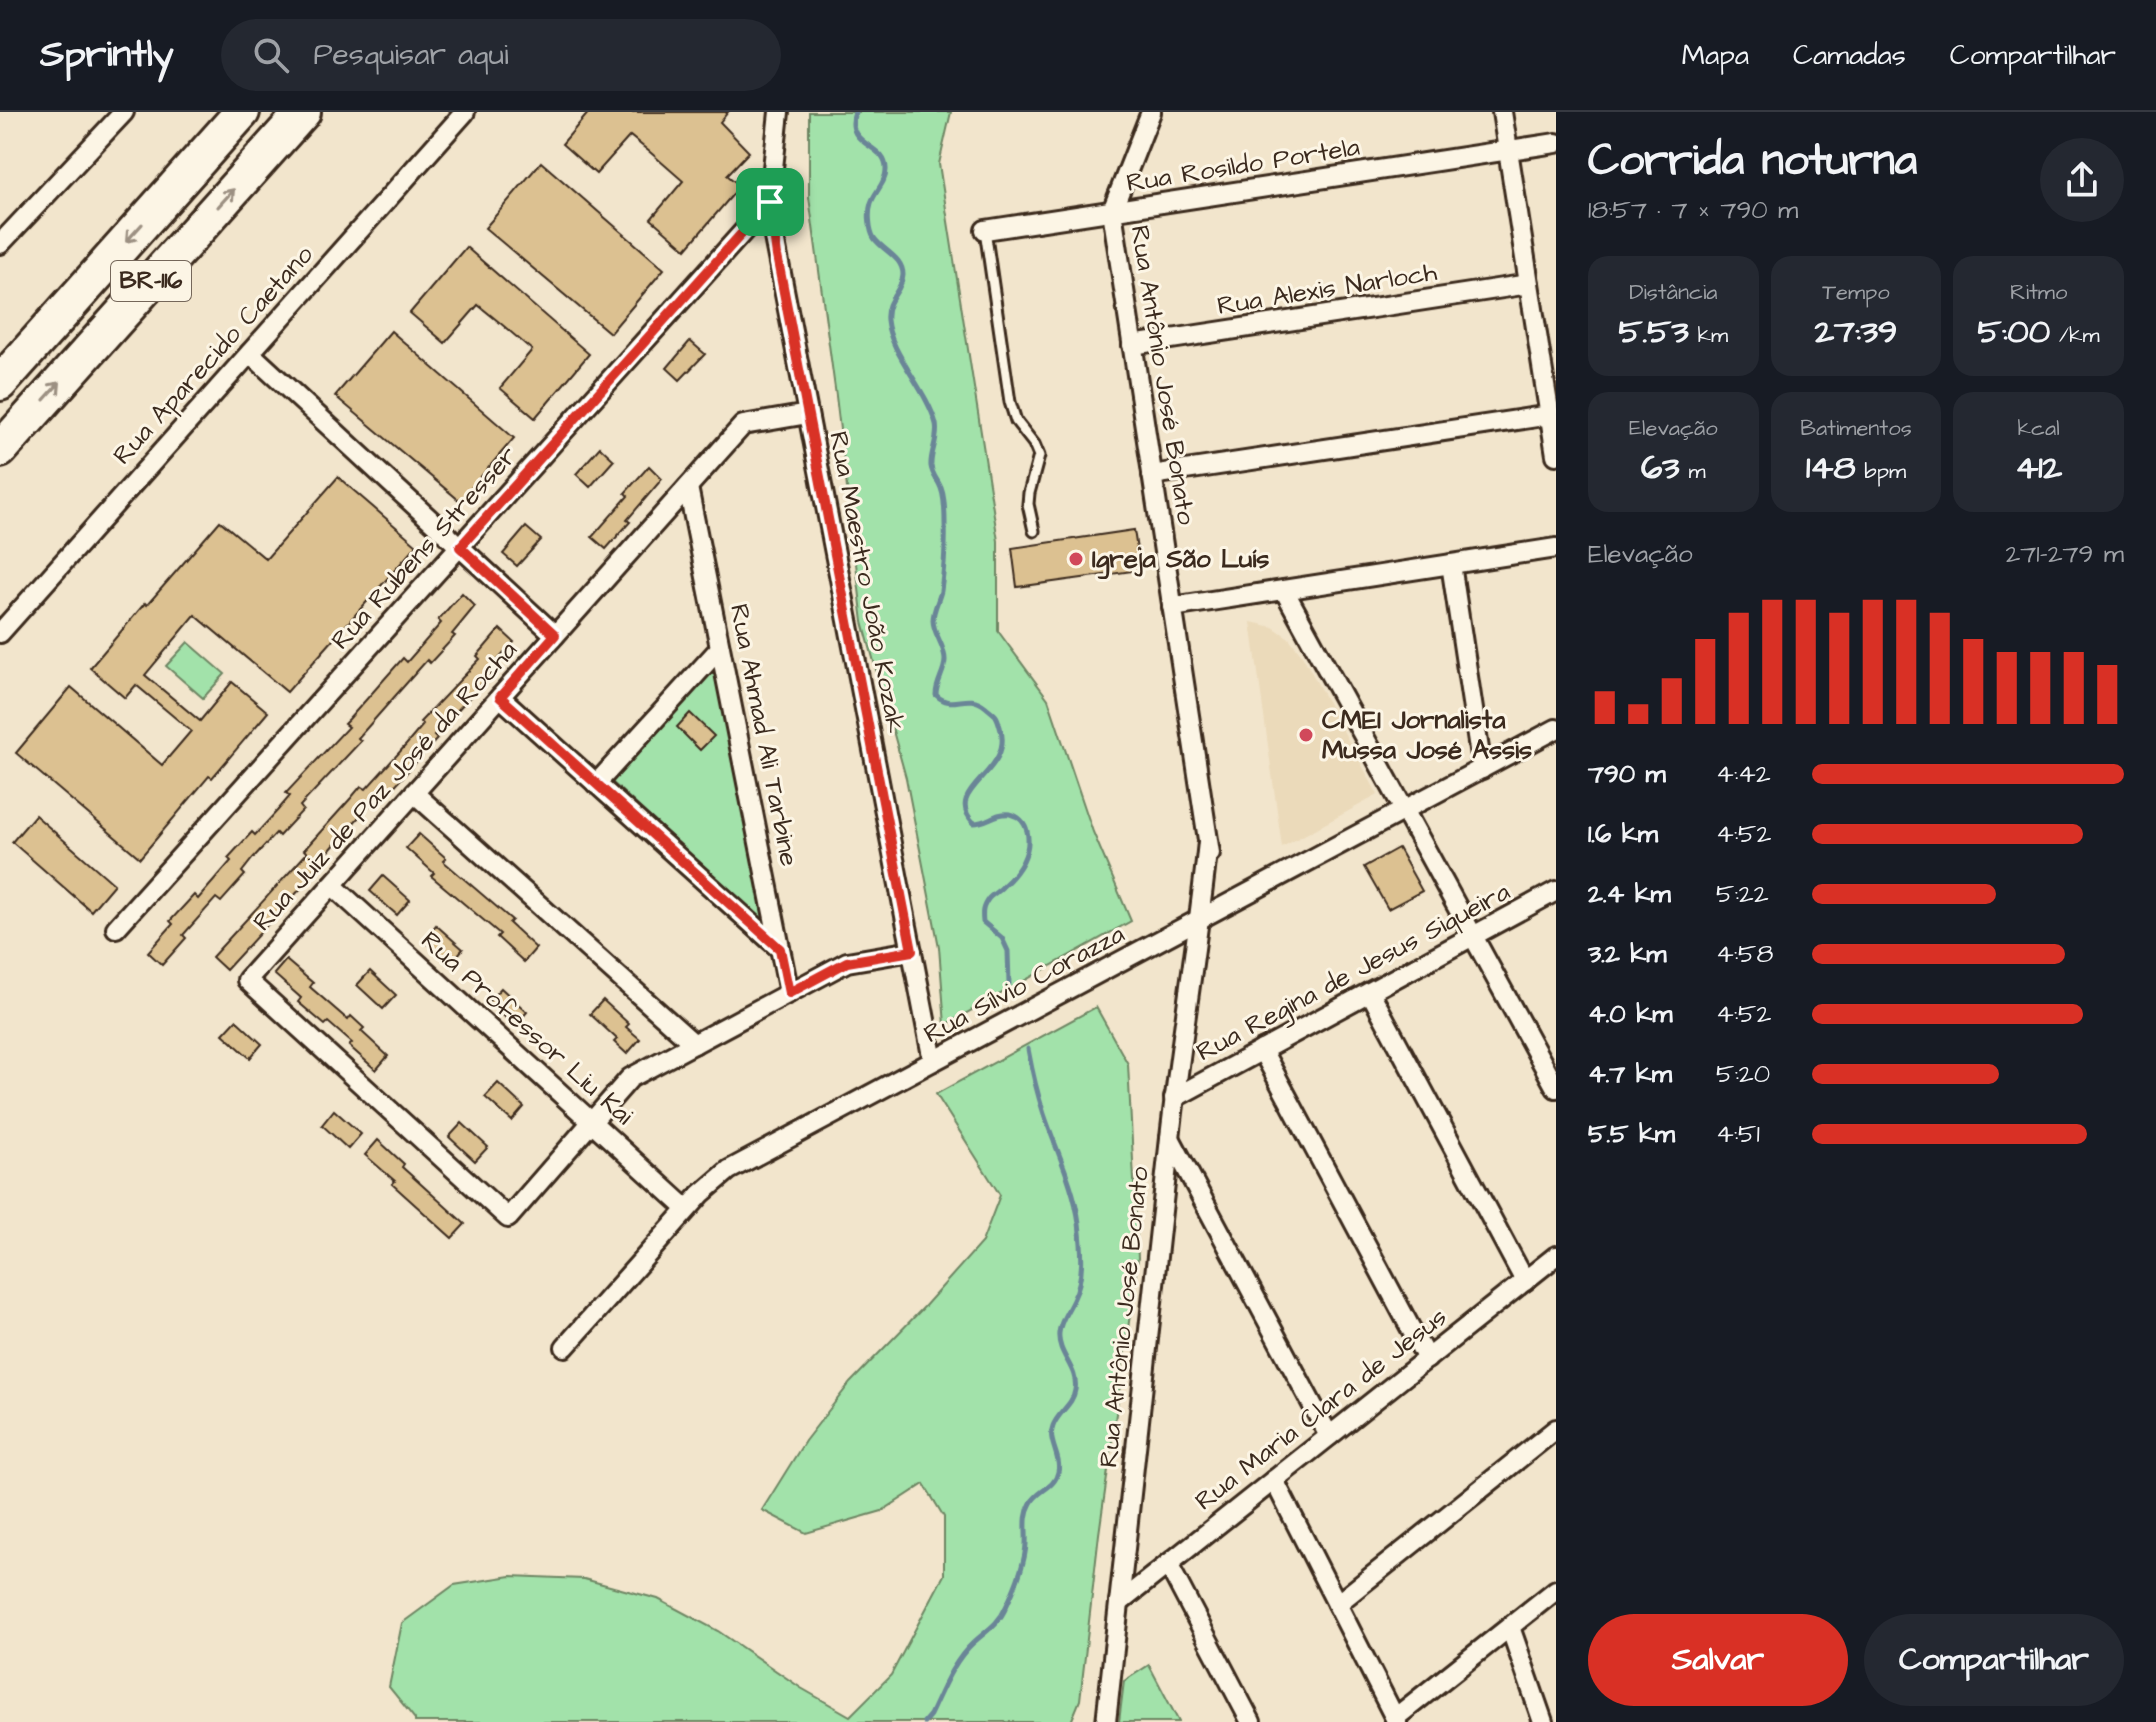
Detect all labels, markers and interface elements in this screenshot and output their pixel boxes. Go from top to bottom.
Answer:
search box [221,19,781,91]
text: Sprintly [40,29,173,81]
icon: search [249,33,293,77]
text: Pesquisar aqui [313,34,508,76]
text: Mapa [1682,36,1749,75]
text: Camadas [1793,36,1906,75]
text: Compartilhar [1950,36,2116,75]
street label: Rua Rosildo Portela [1124,129,1362,201]
text: Corrida noturna [1588,131,1917,192]
button: share [2040,138,2124,222]
pin [736,168,804,236]
icon: arrive [748,180,792,224]
one-way arrow [216,188,234,208]
text: 18:57 · 7 × 790 m [1588,192,1798,228]
one-way arrow [126,222,144,242]
street label: Rua Antônio José Bonato [1122,223,1204,528]
street label: Rua Aparecido Caetano [105,237,322,473]
street label: Rua Alexis Narloch [1215,254,1439,324]
road number: BR-116 [111,261,191,301]
text: Distância [1629,277,1717,308]
text: Tempo [1822,277,1890,308]
text: Ritmo [2010,277,2067,308]
text: 5.53 [1618,308,1689,356]
text: 27:39 [1815,308,1897,356]
text: 5:00 [1978,308,2050,356]
text: km [1689,320,1728,351]
text: /km [2050,320,2100,351]
one-way arrow [43,382,61,402]
text: Elevação [1629,413,1718,444]
text: Batimentos [1800,413,1912,444]
text: kcal [2018,413,2060,444]
street label: Rua Maestro João Kozak [820,428,914,736]
street label: Rua Rubens Stresser [323,438,525,658]
text: 63 [1641,444,1680,492]
text: 148 [1806,444,1856,492]
text: 412 [2015,444,2062,492]
text: m [1680,456,1706,487]
text: bpm [1856,456,1906,487]
text: Elevação [1588,536,1693,572]
text: 271–279 m [2005,536,2124,572]
place label: Igreja São Luís [1092,541,1269,580]
marker: Igreja São Luís [1067,550,1085,568]
street label: Rua Ahmad Ali Tarbine [721,601,807,869]
street label: Rua Juiz de Paz José da Rocha [245,633,525,939]
place label: CMEI Jornalista Mussa José Assis [1322,702,1532,768]
marker: CMEI Jornalista Mussa José Assis [1297,726,1315,744]
text: 790 m [1588,756,1666,792]
text: 4:42 [1716,756,1771,792]
text: 1.6 km [1588,816,1658,852]
text: 4:52 [1716,816,1771,852]
street label: Rua Regina de Jesus Siqueira [1190,874,1517,1072]
text: 2.4 km [1588,876,1671,912]
text: 5:22 [1716,876,1769,912]
street label: Rua Sílvio Corazza [917,916,1131,1052]
street label: Rua Professor Liu Kai [413,923,641,1133]
text: 3.2 km [1588,936,1666,972]
text: 4:58 [1716,936,1773,972]
text: 4.0 km [1588,996,1672,1032]
text: 4:52 [1716,996,1771,1032]
text: 4.7 km [1588,1056,1672,1092]
text: 5:20 [1716,1056,1770,1092]
text: 5.5 km [1588,1116,1675,1152]
text: 4:51 [1716,1116,1760,1152]
street label: Rua Antônio José Bonato [1090,1164,1158,1469]
street label: Rua Maria Clara de Jesus [1188,1299,1454,1519]
button: Salvar [1588,1614,1848,1706]
button: Compartilhar [1864,1614,2124,1706]

